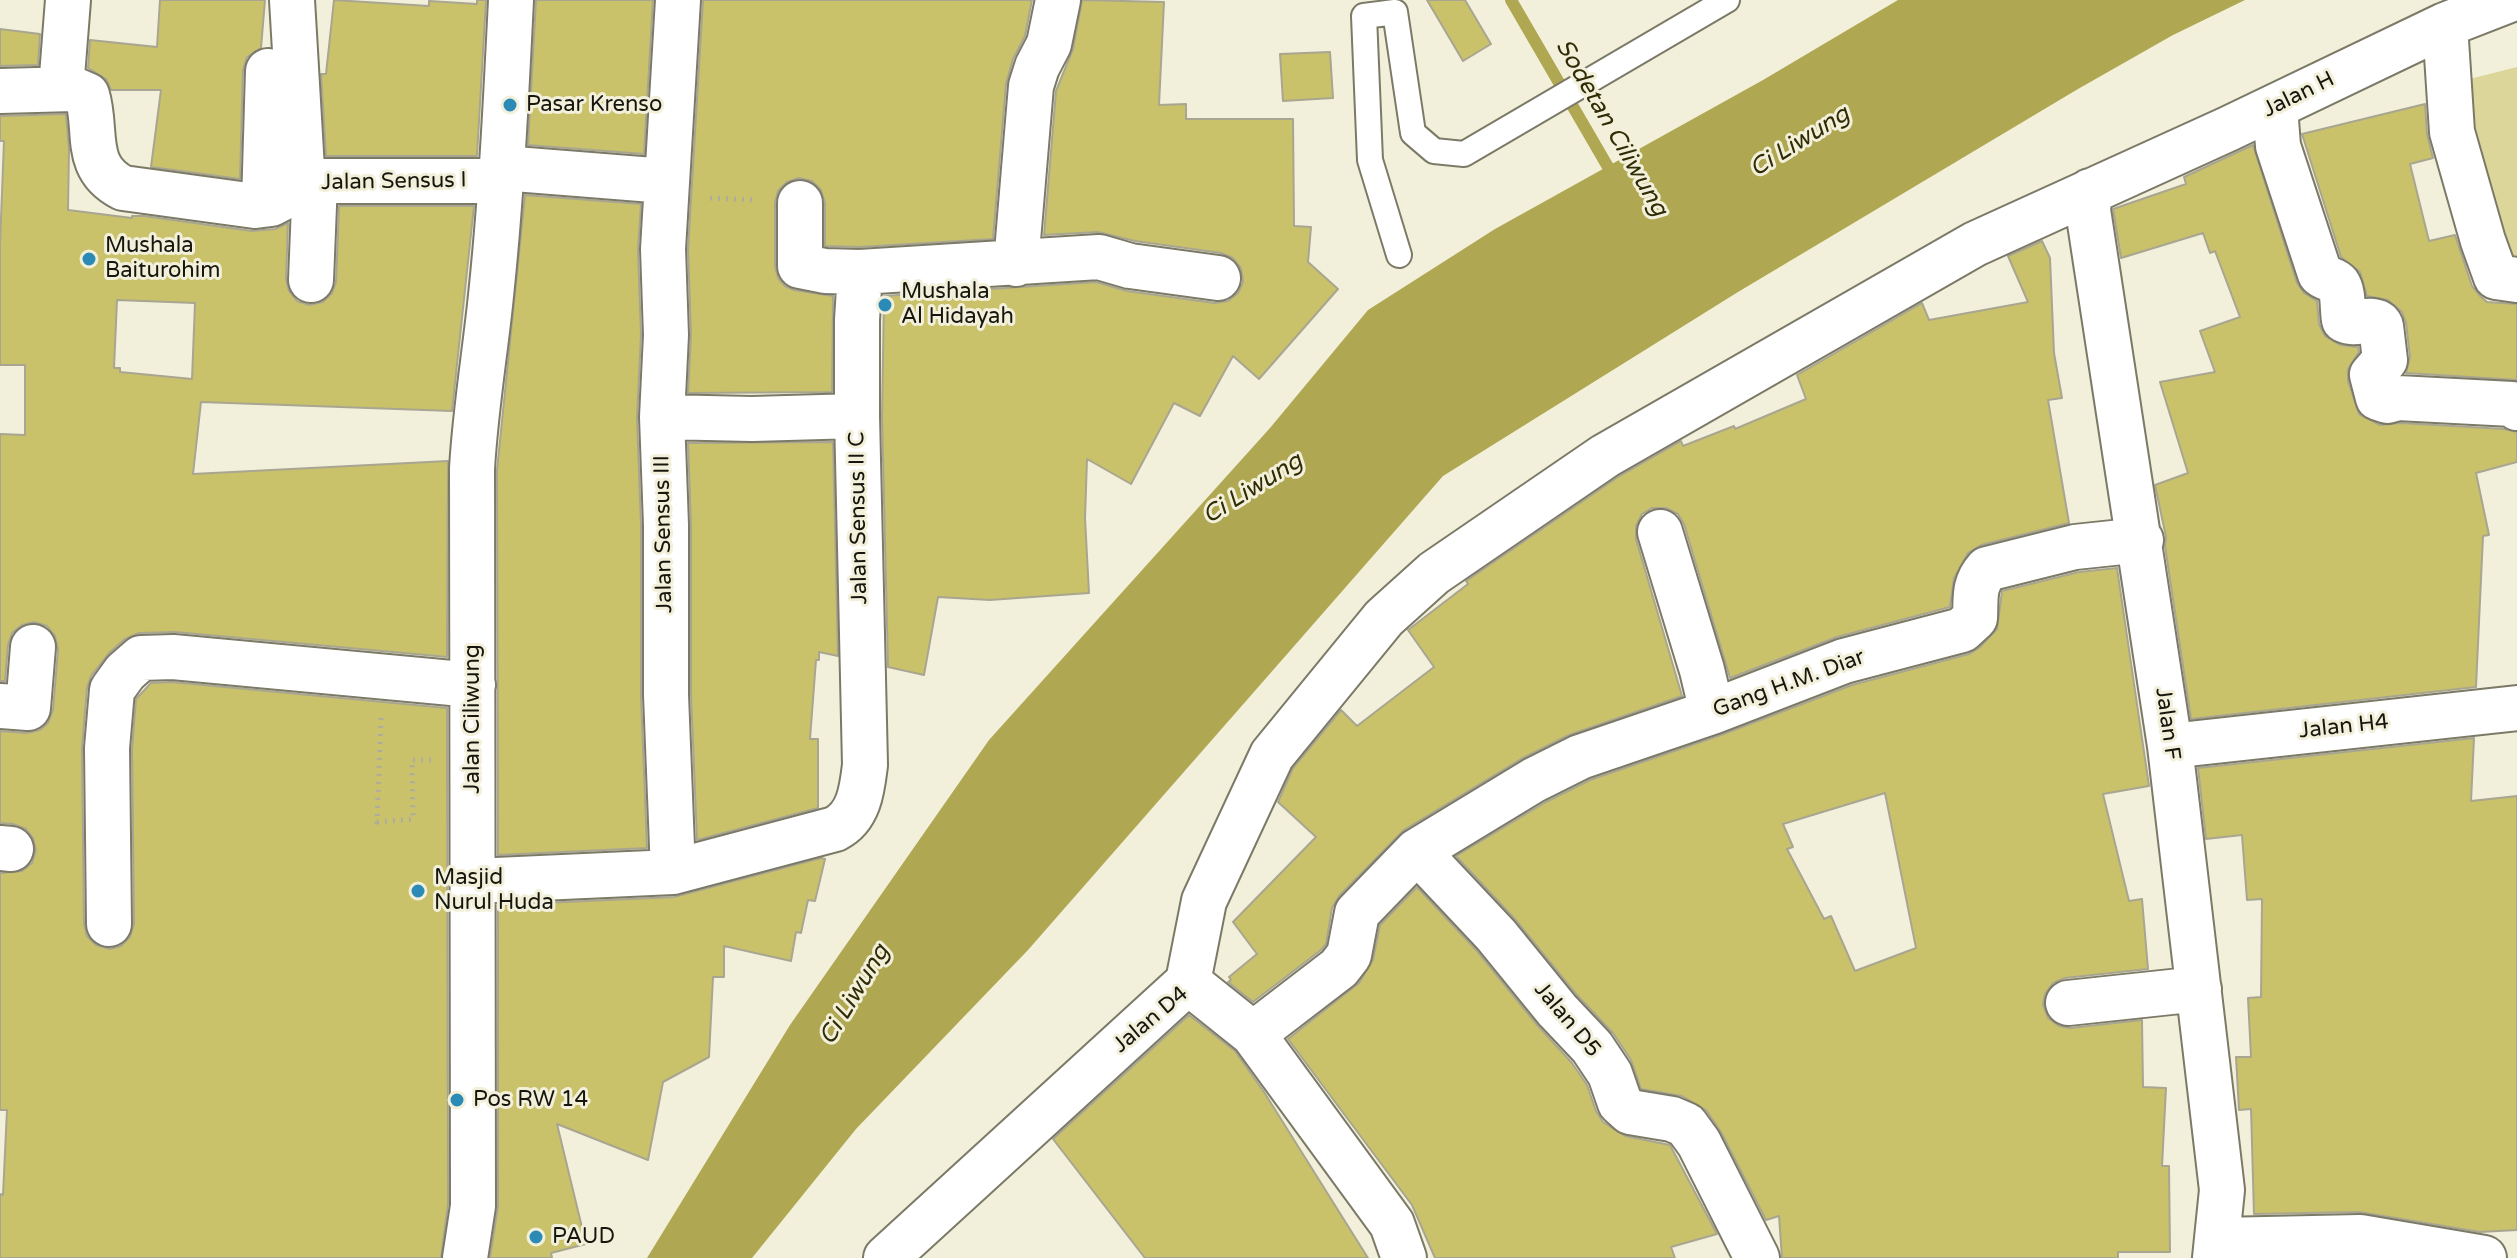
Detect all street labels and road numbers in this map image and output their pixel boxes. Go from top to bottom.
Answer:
street label: Jalan H [2259,66,2339,124]
street label: Jalan Sensus I [321,168,467,196]
street label: Jalan Sensus II C [844,431,874,605]
street label: Jalan Sensus III [649,455,679,613]
street label: Jalan Ciliwung [460,644,486,794]
street label: Gang H.M. Diar [1709,644,1869,724]
street label: Jalan F [2149,686,2185,762]
street label: Jalan H4 [2298,709,2390,745]
street label: Jalan D5 [1528,977,1606,1063]
street label: Jalan D4 [1108,981,1194,1059]

